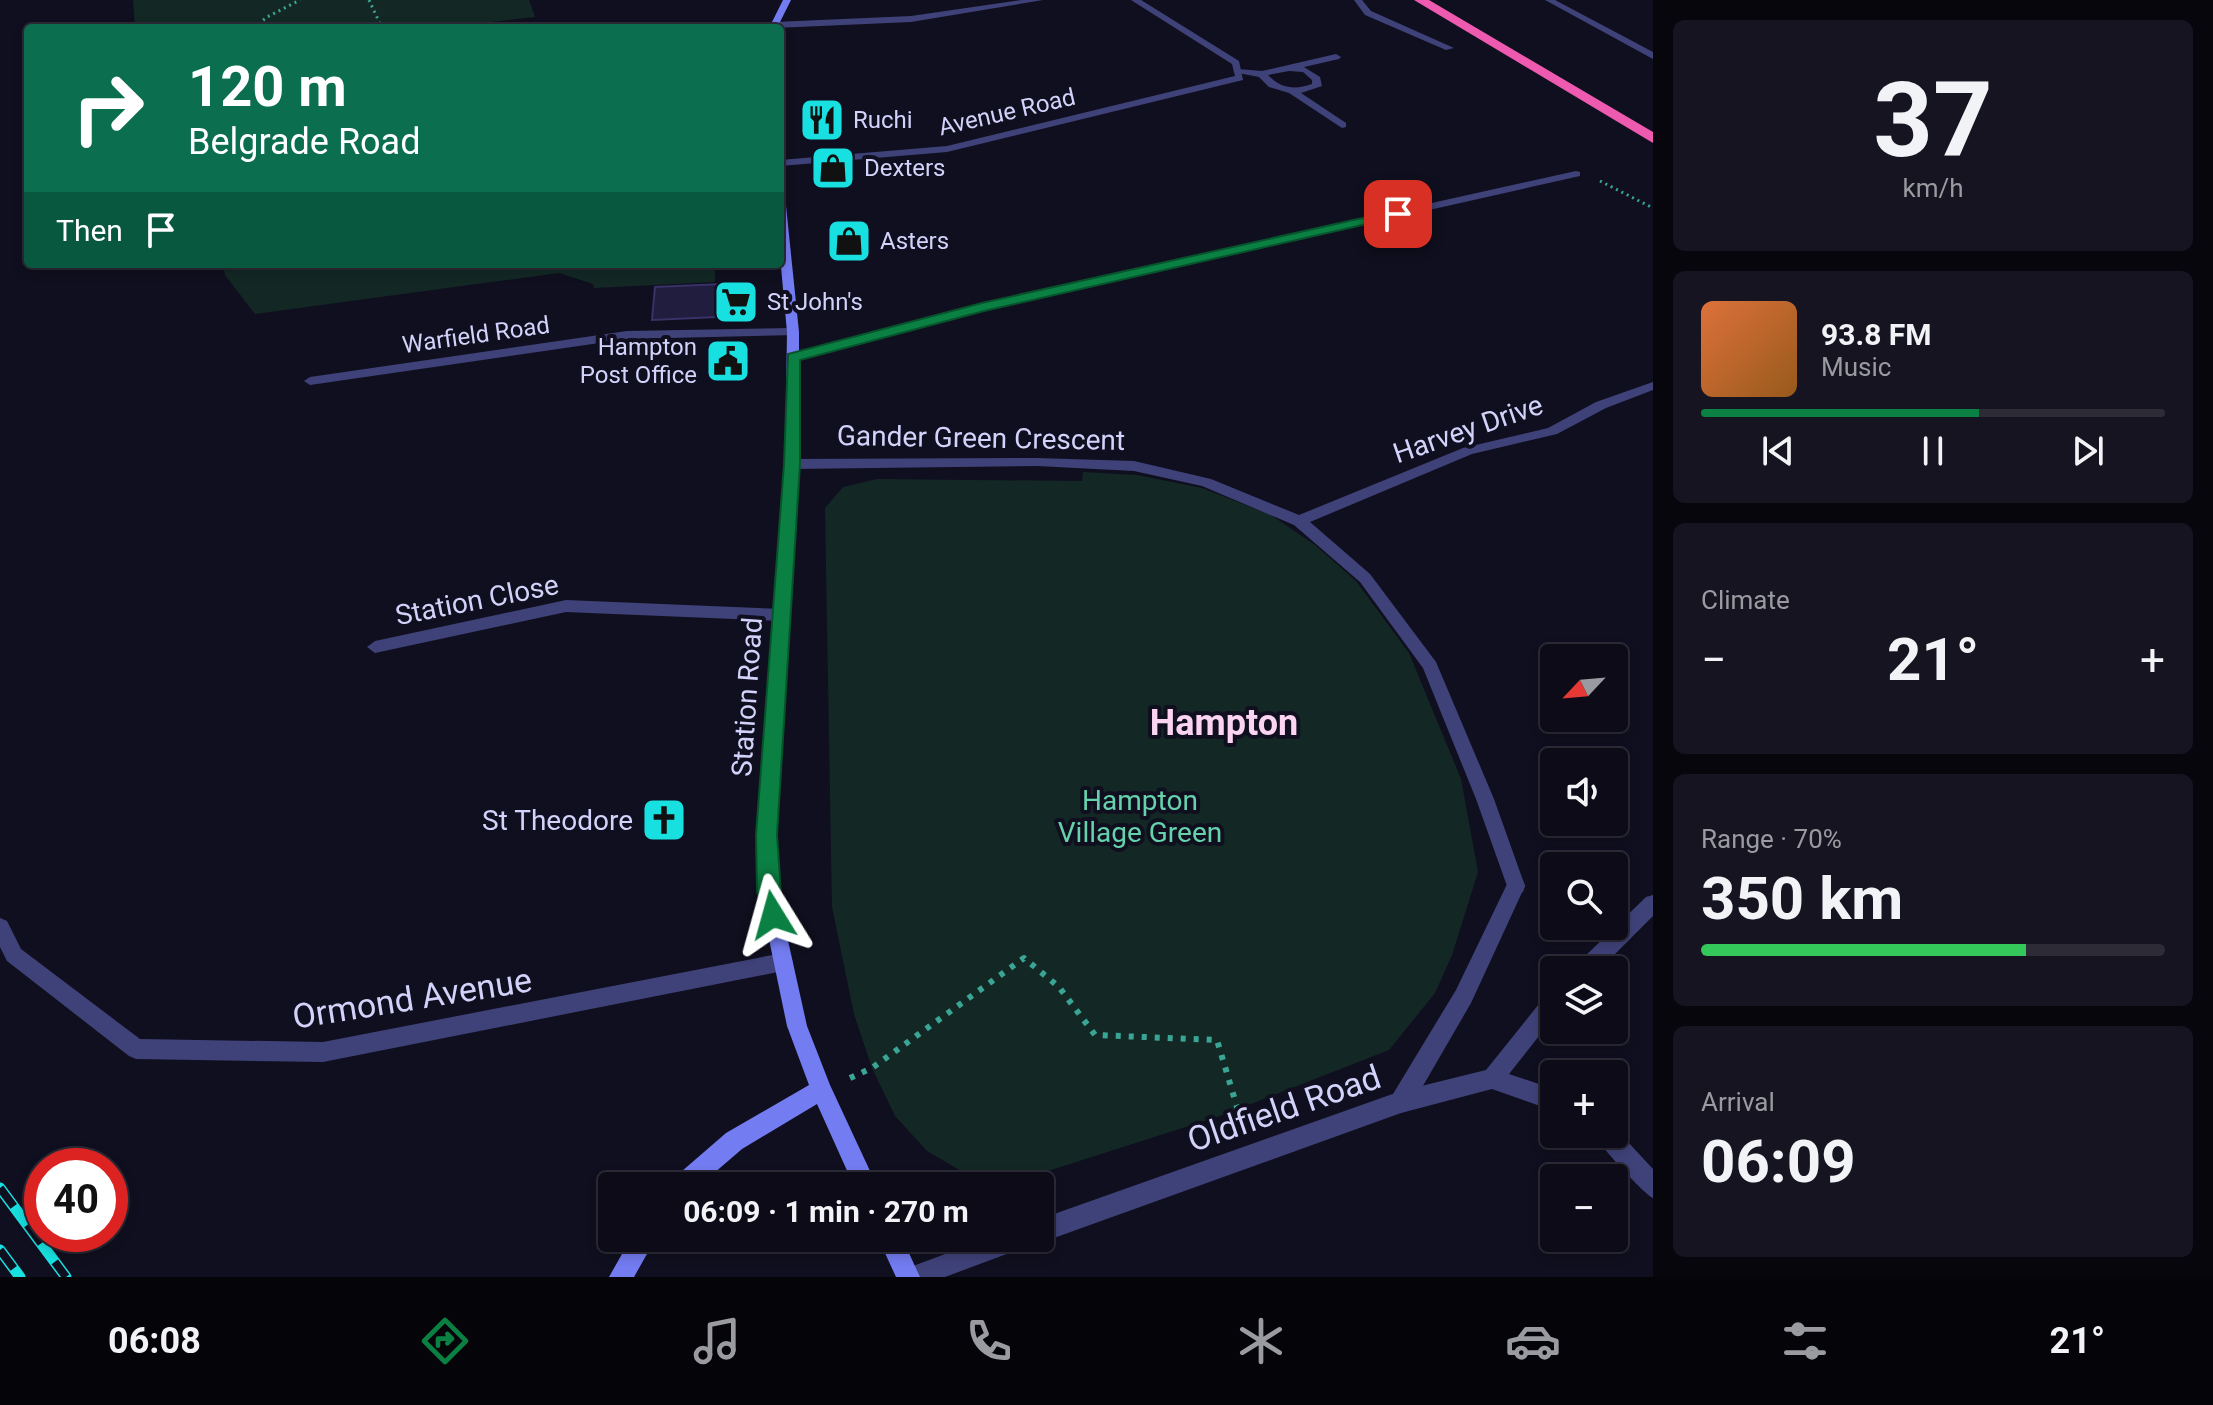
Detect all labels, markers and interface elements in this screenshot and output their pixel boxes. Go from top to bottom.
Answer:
text: 120 m [188,54,347,120]
icon: right [56,56,160,160]
text: 37 [1873,60,1993,181]
street label: Avenue Road [936,83,1078,141]
restaurant icon: Ruchi [798,96,846,144]
place label: Ruchi [853,106,913,134]
text: Belgrade Road [188,121,421,163]
shop icon: Dexters [809,144,857,192]
place label: Dexters [864,154,945,182]
text: km/h [1902,173,1964,203]
pin [1364,180,1432,248]
icon: arrive [1376,192,1420,236]
icon: arrive [139,208,183,252]
text: Then [56,213,123,248]
shop icon: Asters [825,217,873,265]
place label: Asters [880,227,949,255]
supermarket icon: St John's [712,278,760,326]
place label: St John's [767,288,863,316]
street label: Warfield Road [401,311,551,359]
text: 93.8 FM [1821,317,1932,352]
place label: Hampton Post Office [580,333,697,389]
public building icon: Hampton Post Office [704,337,752,385]
text: Music [1821,352,1891,382]
street label: Harvey Drive [1389,388,1547,470]
street label: Gander Green Crescent [837,419,1125,457]
icon: previous [1756,429,1800,473]
icon: pause [1911,429,1955,473]
icon: next [2066,429,2110,473]
street label: Station Close [393,568,561,632]
text: Climate [1701,585,1790,615]
street label: Station Road [725,616,769,778]
text: 21° [1887,624,1979,695]
text: − [1701,634,1726,686]
text: + [2140,634,2165,686]
north arrow [1540,644,1628,732]
map controls [1540,644,1628,1252]
district label: Hampton [1150,702,1298,744]
button: sound [1540,748,1628,836]
park label: Hampton Village Green [1058,784,1222,849]
church icon: St Theodore [640,796,688,844]
place label: St Theodore [482,804,633,837]
text: Range · 70% [1701,824,1842,854]
button: search [1540,852,1628,940]
text: 350 km [1701,863,1903,934]
position arrow [731,873,815,957]
button: layers [1540,956,1628,1044]
street label: Ormond Avenue [290,959,534,1037]
street label: Oldfield Road [1182,1056,1386,1160]
button: + [1540,1060,1628,1148]
text: Arrival [1701,1087,1775,1117]
text: 06:09 [1701,1126,1856,1197]
speed limit sign: 40 [24,1148,128,1252]
button: − [1540,1164,1628,1252]
text: 06:09 · 1 min · 270 m [683,1194,969,1229]
icon: directions [417,1313,473,1369]
icon: music [689,1313,745,1369]
icon: phone [961,1313,1017,1369]
icon: climate [1233,1313,1289,1369]
icon: car [1505,1313,1561,1369]
icon: filters [1777,1313,1833,1369]
text: 06:08 [108,1320,201,1362]
text: 21° [2050,1320,2105,1362]

